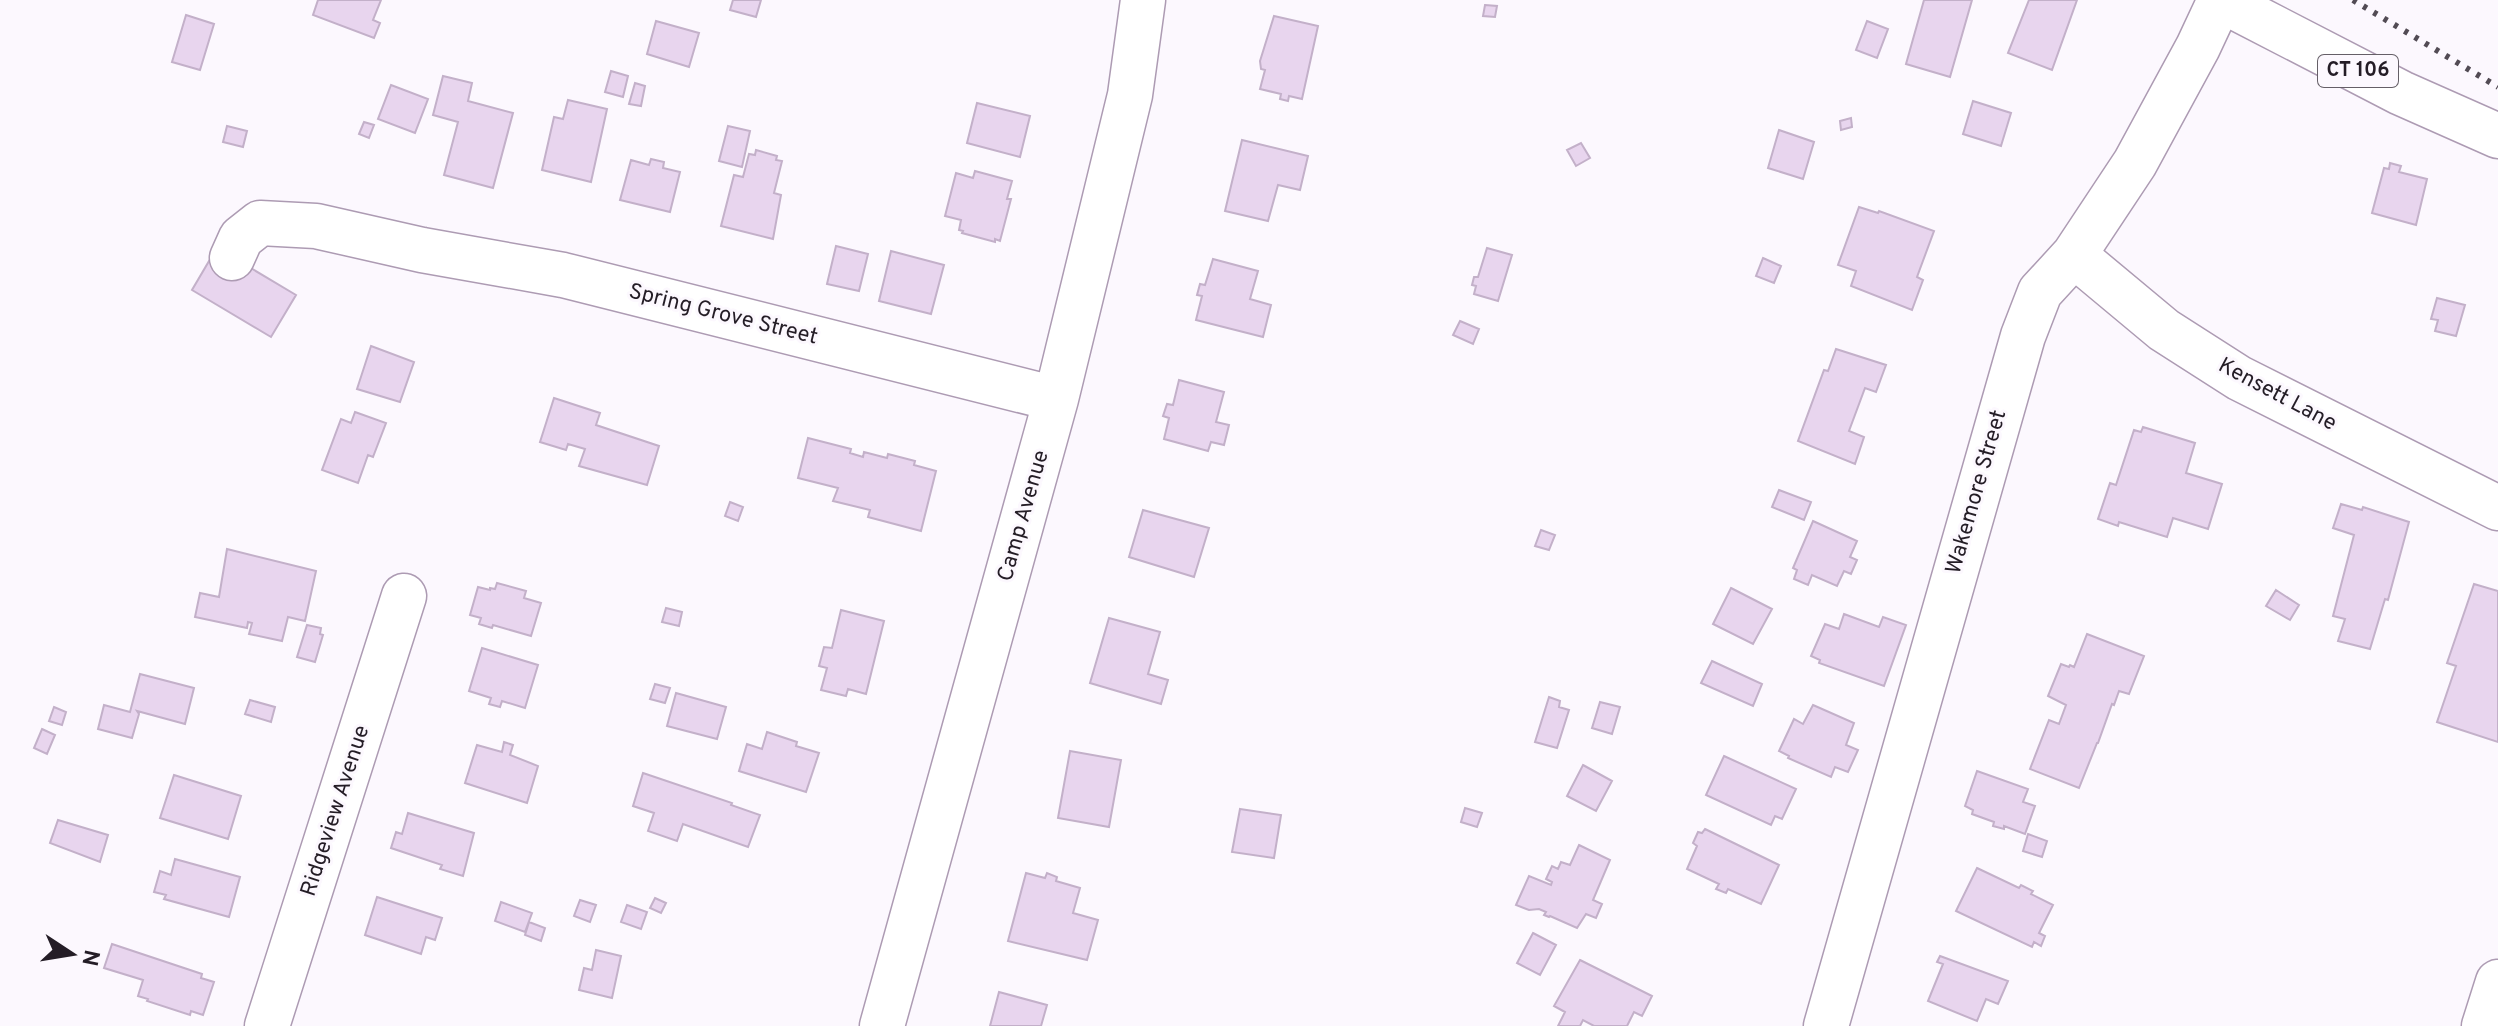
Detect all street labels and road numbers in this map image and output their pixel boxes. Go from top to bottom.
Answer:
road number: CT 106 [2318,55,2398,87]
street label: Spring Grove Street [626,278,820,352]
street label: Kensett Lane [2213,352,2341,438]
street label: Wakemore Street [1941,407,2013,577]
street label: Camp Avenue [992,447,1056,585]
street label: Ridgeview Avenue [296,722,376,900]

